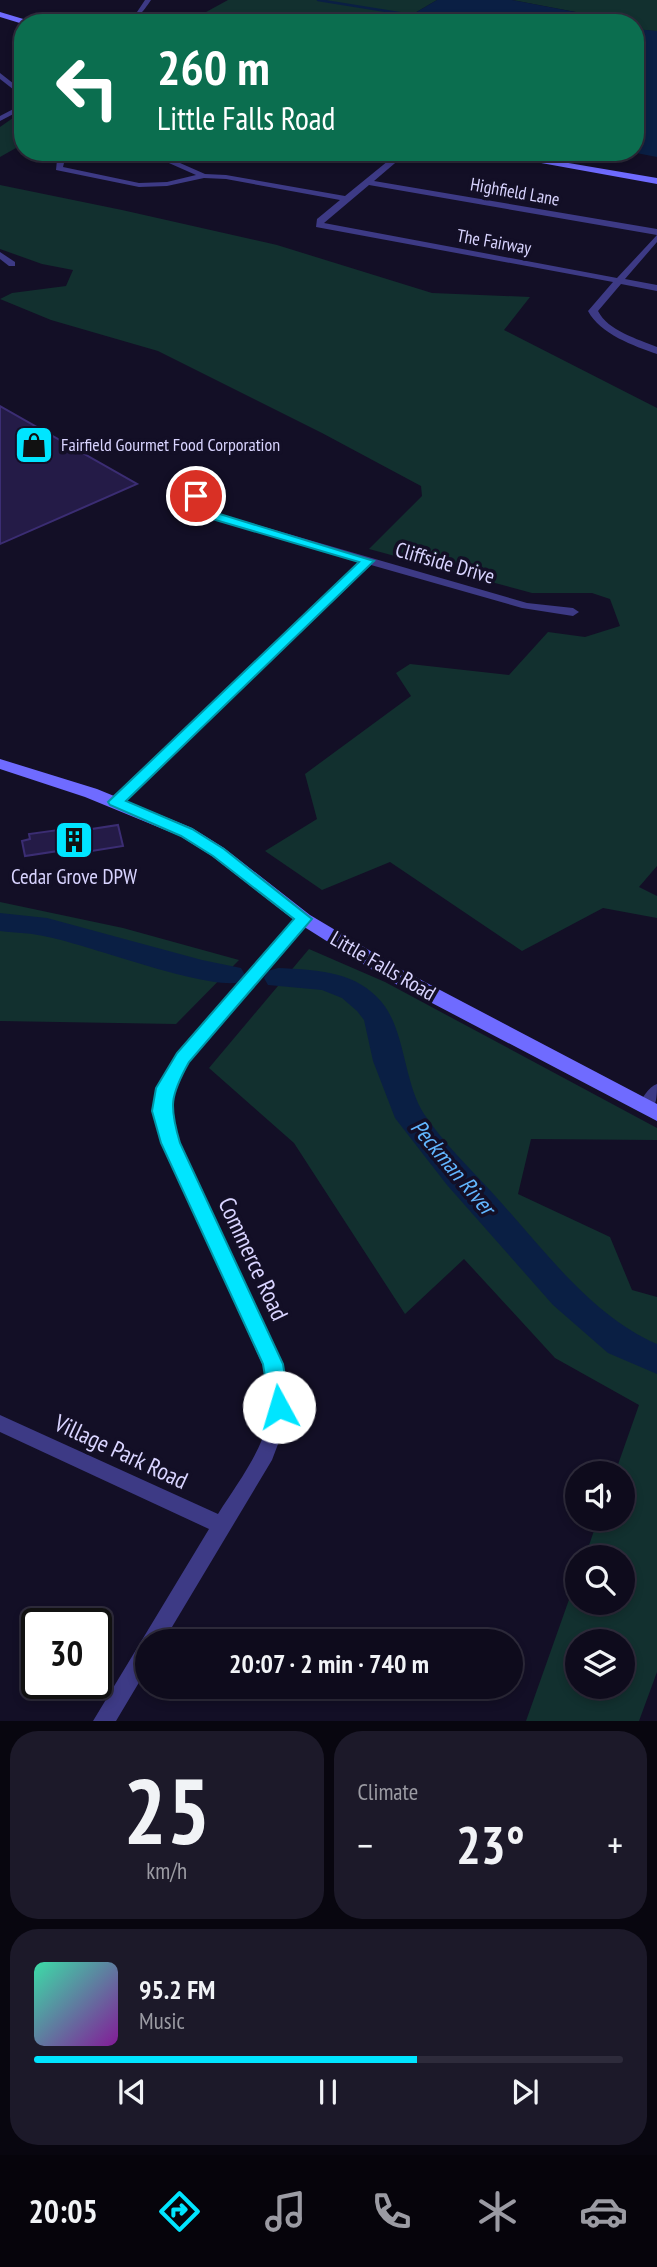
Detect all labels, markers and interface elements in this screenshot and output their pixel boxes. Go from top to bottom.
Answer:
text: 260 m [157,35,270,99]
icon: left [42,42,133,133]
text: Little Falls Road [157,97,335,139]
street label: Highfield Lane [469,172,561,211]
street label: The Fairway [455,224,533,259]
shop icon: Fairfield Gourmet Food Corporation [13,424,55,466]
place label: Fairfield Gourmet Food Corporation [61,433,280,456]
pin [166,466,226,526]
icon: arrive [177,477,215,515]
street label: Cliffside Drive [392,535,498,590]
building icon: Cedar Grove DPW [53,819,95,861]
place label: Cedar Grove DPW [11,863,137,890]
street label: Little Falls Road [326,925,441,1007]
water label: Peckman River [405,1113,504,1223]
street label: Commerce Road [211,1192,296,1325]
position arrow [242,1370,316,1444]
street label: Village Park Road [49,1407,193,1496]
map controls [565,1461,635,1699]
button: sound [565,1461,635,1531]
button: search [565,1545,635,1615]
speed limit sign: 30 [21,1608,112,1699]
button: layers [565,1629,635,1699]
text: 20:07 · 2 min · 740 m [229,1647,429,1680]
text: 25 [123,1751,210,1869]
text: Climate [358,1777,418,1806]
text: 23° [456,1811,525,1878]
text: − [358,1820,373,1869]
text: + [607,1820,623,1869]
text: km/h [146,1856,187,1885]
text: 95.2 FM [139,1973,215,2006]
text: Music [139,2006,185,2035]
icon: previous [113,2073,151,2111]
icon: pause [309,2073,347,2111]
icon: next [506,2073,544,2111]
icon: directions [155,2187,204,2236]
icon: music [261,2187,310,2236]
icon: phone [367,2187,416,2236]
icon: climate [473,2187,522,2236]
icon: car [579,2187,628,2236]
text: 20:05 [29,2190,98,2232]

